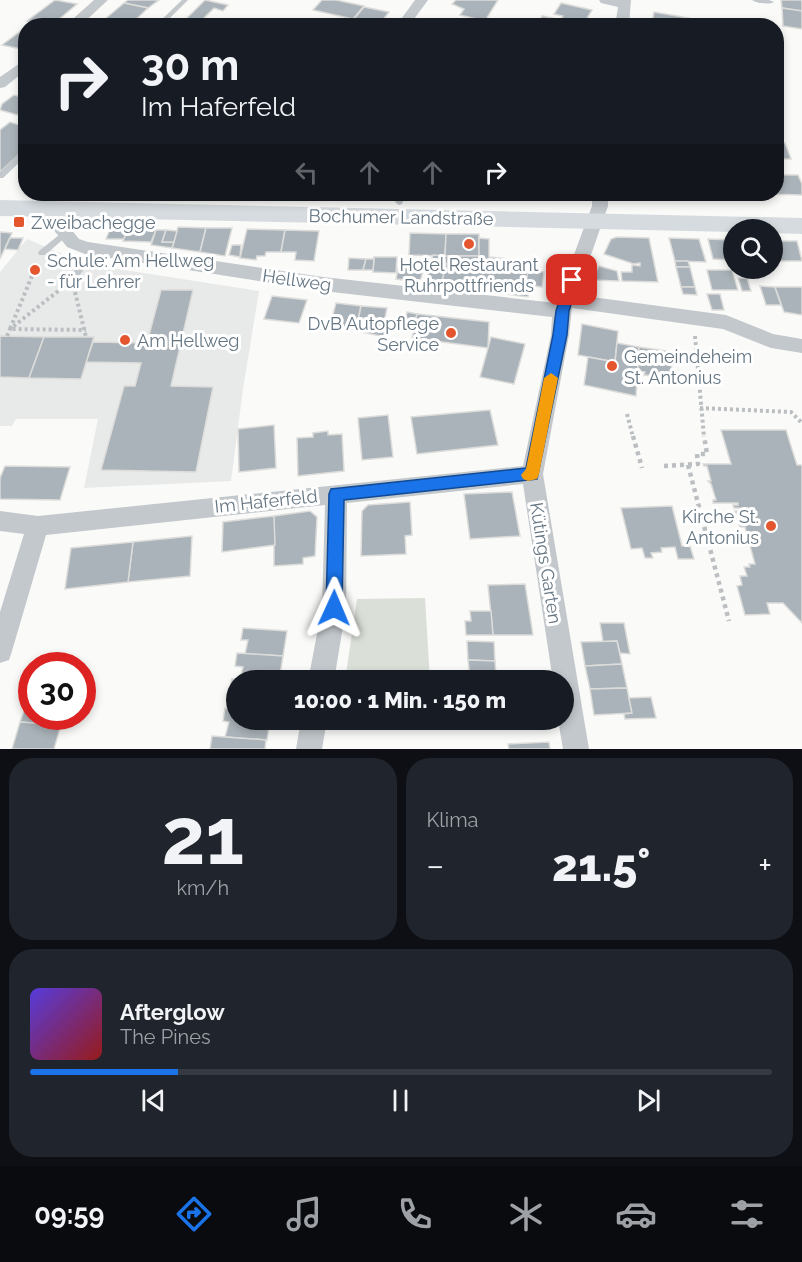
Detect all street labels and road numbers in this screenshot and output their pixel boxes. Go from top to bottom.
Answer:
street label: Bochumer Landstraße [309,205,494,229]
street label: Hellweg [261,265,333,295]
street label: Im Haferfeld [213,485,319,517]
street label: Kütings Garten [526,501,566,625]

